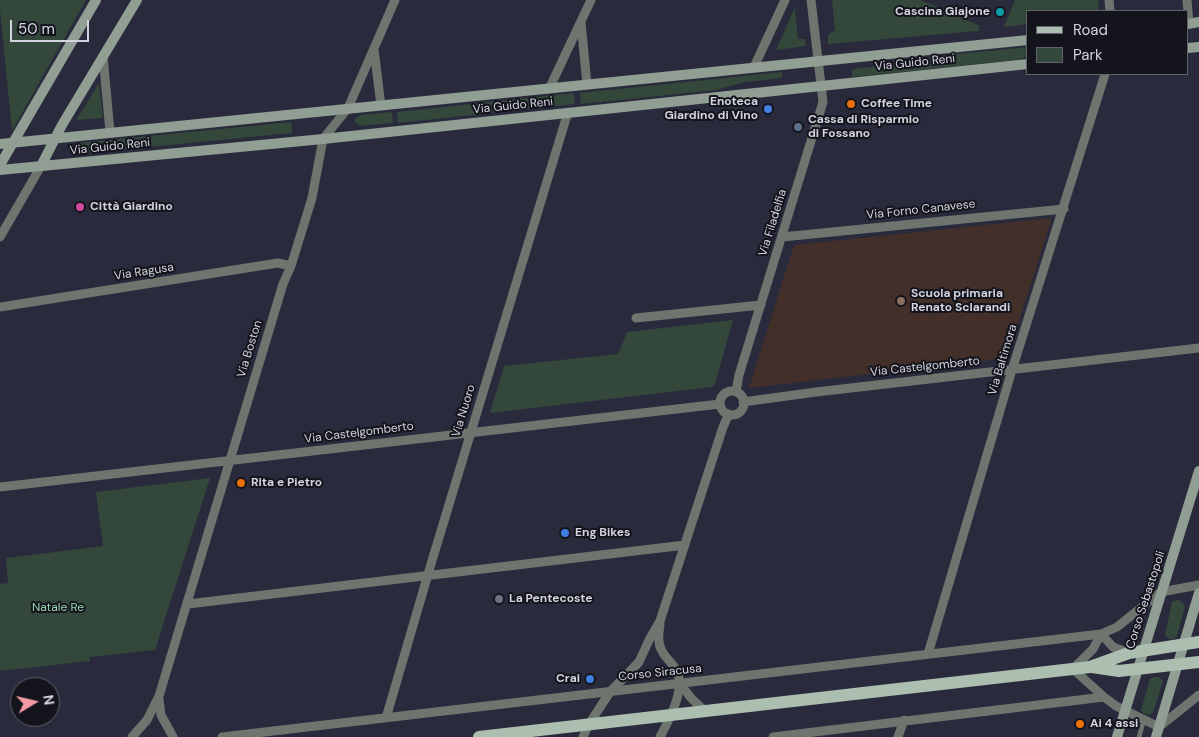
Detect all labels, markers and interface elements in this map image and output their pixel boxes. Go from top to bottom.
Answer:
place label: Cascina Giajone [895,5,990,19]
marker: Cascina Giajone [994,6,1006,18]
scale bar [12,10,91,42]
legend [1026,10,1189,75]
text: 50 m [18,19,55,39]
text: Road [1073,20,1108,40]
text: Park [1073,45,1103,65]
street label: Via Guido Reni [874,52,956,74]
street label: Via Guido Reni [472,95,554,117]
place label: Enoteca Giardino di Vino [664,95,758,123]
place label: Coffee Time [861,97,932,111]
marker: Coffee Time [845,98,857,110]
marker: Enoteca Giardino di Vino [762,103,774,115]
place label: Cassa di Risparmio di Fossano [808,113,919,141]
marker: Cassa di Risparmio di Fossano [792,121,804,133]
street label: Via Guido Reni [69,136,151,158]
street label: Via Filadelfia [756,188,790,258]
street label: Via Forno Canavese [866,197,976,223]
place label: Città Giardino [90,200,173,214]
marker: Città Giardino [74,201,86,213]
street label: Via Ragusa [113,260,175,284]
place label: Scuola primaria Renato Sclarandi [911,287,1010,315]
marker: Scuola primaria Renato Sclarandi [895,295,907,307]
street label: Via Boston [234,319,266,379]
street label: Via Baltimora [985,323,1021,397]
street label: Via Castelgomberto [869,354,981,380]
street label: Via Nuoro [449,383,479,439]
street label: Via Castelgomberto [303,419,415,447]
place label: Rita e Pietro [251,476,322,490]
marker: Rita e Pietro [235,477,247,489]
place label: Eng Bikes [575,526,630,540]
marker: Eng Bikes [559,527,571,539]
street label: Corso Sebastopoli [1123,549,1169,651]
place label: La Pentecoste [509,592,593,606]
marker: La Pentecoste [493,593,505,605]
park label: Natale Re [32,601,84,615]
street label: Corso Siracusa [618,661,702,685]
place label: Crai [556,672,580,686]
marker: Crai [584,673,596,685]
north arrow [10,677,60,727]
text: N [39,693,59,706]
place label: Ai 4 assi [1090,717,1138,731]
marker: Ai 4 assi [1074,718,1086,730]

